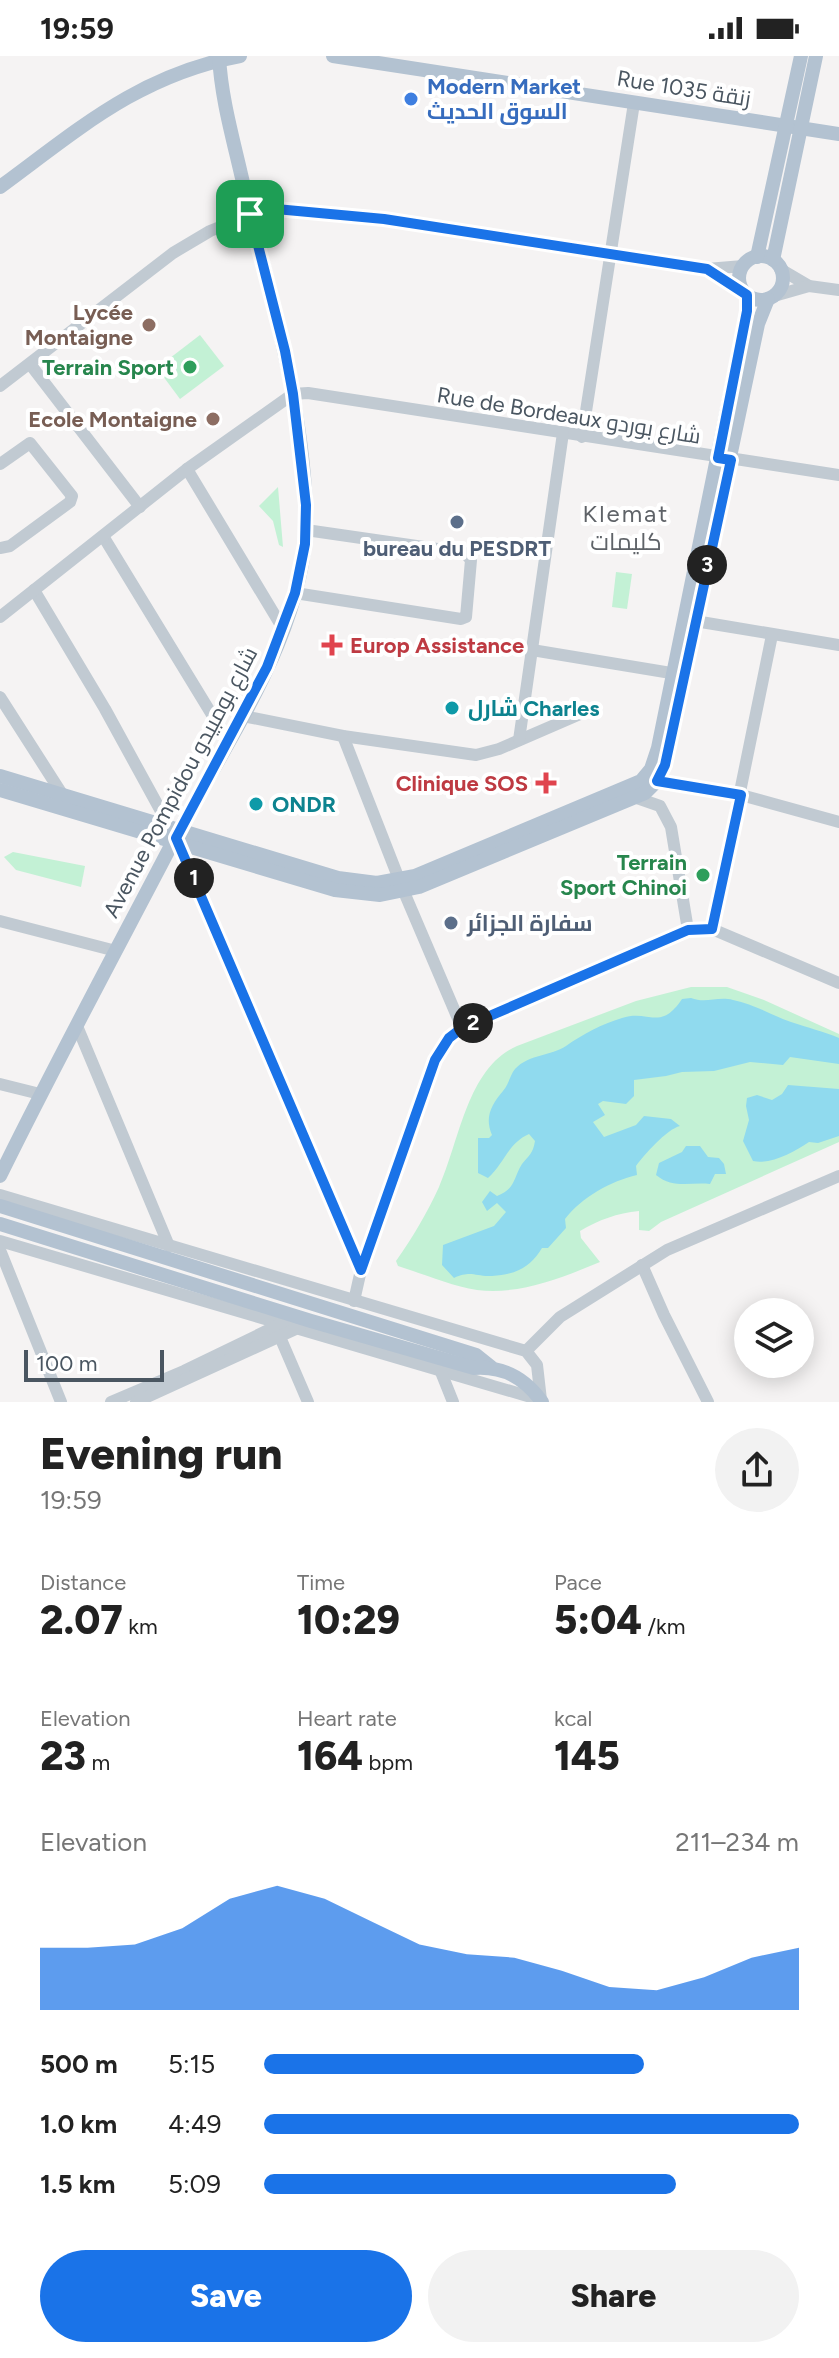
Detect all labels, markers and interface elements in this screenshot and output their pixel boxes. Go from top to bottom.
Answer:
text: 19:59 [40,10,114,47]
street label: Rue 1035 زنقة [615,65,753,112]
place label: Modern Market السوق الحديث [427,73,581,125]
marker: Modern Market السوق الحديث [402,90,420,108]
pin [216,180,284,248]
icon: arrive [228,192,272,236]
place label: Lycée Montaigne [25,299,133,351]
marker: Lycée Montaigne [140,316,158,334]
place label: Terrain Sport [42,354,174,381]
marker: Terrain Sport [181,358,199,376]
street label: Rue de Bordeaux شارع بوردو [435,381,703,451]
place label: Ecole Montaigne [28,406,197,433]
marker: Ecole Montaigne [204,410,222,428]
district label: Klemat كليمات [583,499,669,556]
marker: bureau du PESDRT [448,513,466,531]
place label: bureau du PESDRT [363,535,551,562]
pin: 3 [687,545,727,585]
text: 3 [701,551,713,578]
place label: Europ Assistance [350,632,524,659]
marker: Europ Assistance [321,634,343,656]
street label: Avenue Pompidou شارع بومبيدو [97,642,264,923]
place label: شارل Charles [468,695,600,722]
marker: شارل Charles [443,699,461,717]
place label: Clinique SOS [396,770,528,797]
marker: Clinique SOS [535,772,557,794]
place label: ONDR [272,791,336,818]
marker: ONDR [247,795,265,813]
place label: Terrain Sport Chinoi [560,849,687,901]
pin: 1 [174,858,214,898]
text: 1 [189,864,199,891]
marker: Terrain Sport Chinoi [694,866,712,884]
place label: سفارة الجزائر [466,910,592,937]
marker: سفارة الجزائر [442,914,460,932]
pin: 2 [453,1003,493,1043]
text: 2 [467,1009,479,1036]
map controls [734,1298,814,1378]
button: layers [734,1298,814,1378]
scale bar [24,1346,164,1382]
text: 100 m [36,1350,97,1377]
text: Evening run [40,1427,282,1480]
button: share [715,1428,799,1512]
text: 19:59 [40,1484,102,1516]
text: Distance [40,1569,126,1596]
text: Time [297,1569,345,1596]
text: Pace [554,1569,602,1596]
text: 2.07 [40,1596,123,1644]
text: 10:29 [297,1596,400,1644]
text: 5:04 [554,1596,642,1644]
text: km [123,1613,158,1640]
text: /km [642,1613,685,1640]
text: Elevation [40,1705,130,1732]
text: Heart rate [297,1705,397,1732]
text: kcal [554,1705,592,1732]
text: 23 [40,1732,86,1780]
text: 164 [297,1732,363,1780]
text: 145 [554,1732,620,1780]
text: m [86,1749,110,1776]
text: bpm [363,1749,413,1776]
text: Elevation [40,1826,147,1858]
text: 211–234 m [675,1826,799,1858]
text: 500 m [40,2048,118,2080]
text: 5:15 [168,2048,215,2080]
text: 1.0 km [40,2108,117,2140]
text: 4:49 [168,2108,222,2140]
text: 1.5 km [40,2168,115,2200]
text: 5:09 [168,2168,221,2200]
button: Save [40,2250,412,2342]
button: Share [428,2250,799,2342]

